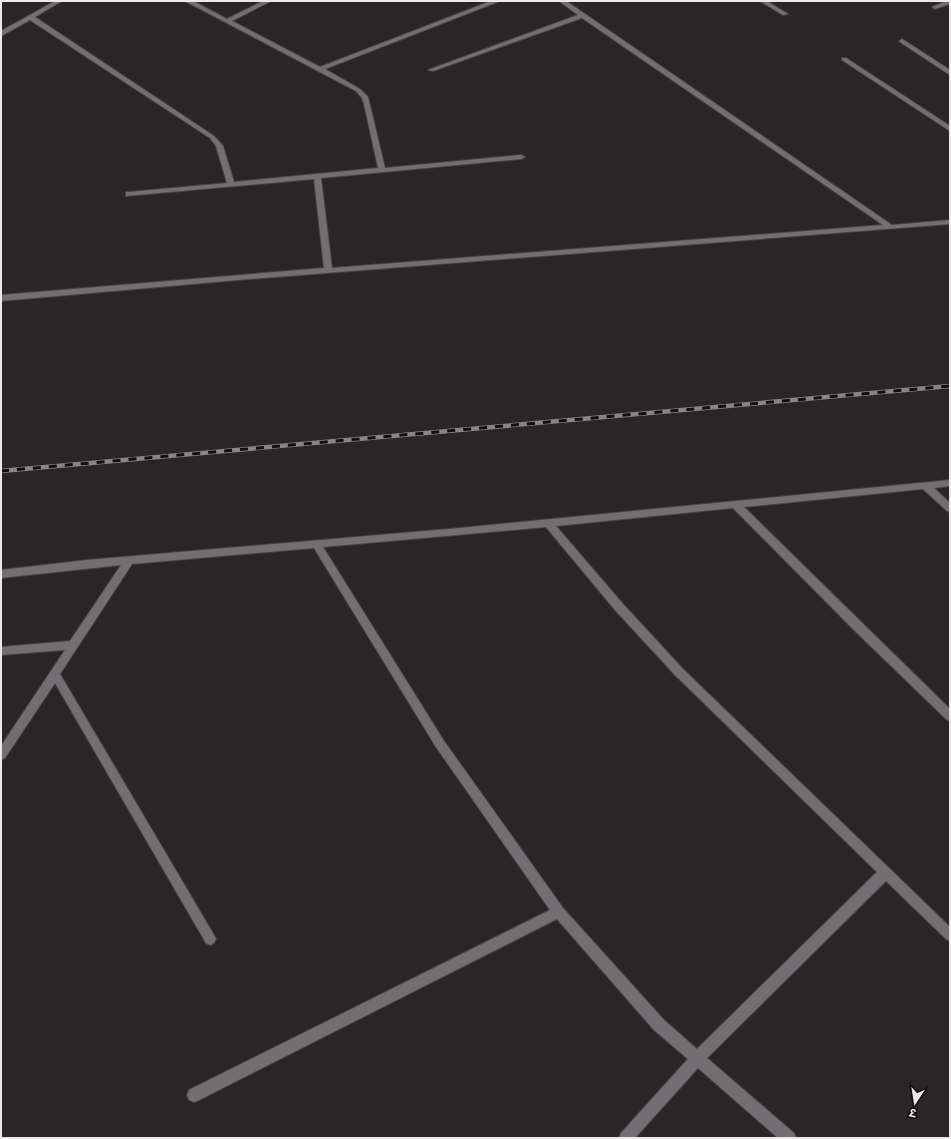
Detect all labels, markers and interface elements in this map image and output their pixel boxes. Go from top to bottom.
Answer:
north arrow [895,1083,935,1123]
text: उ [907,1104,919,1121]

